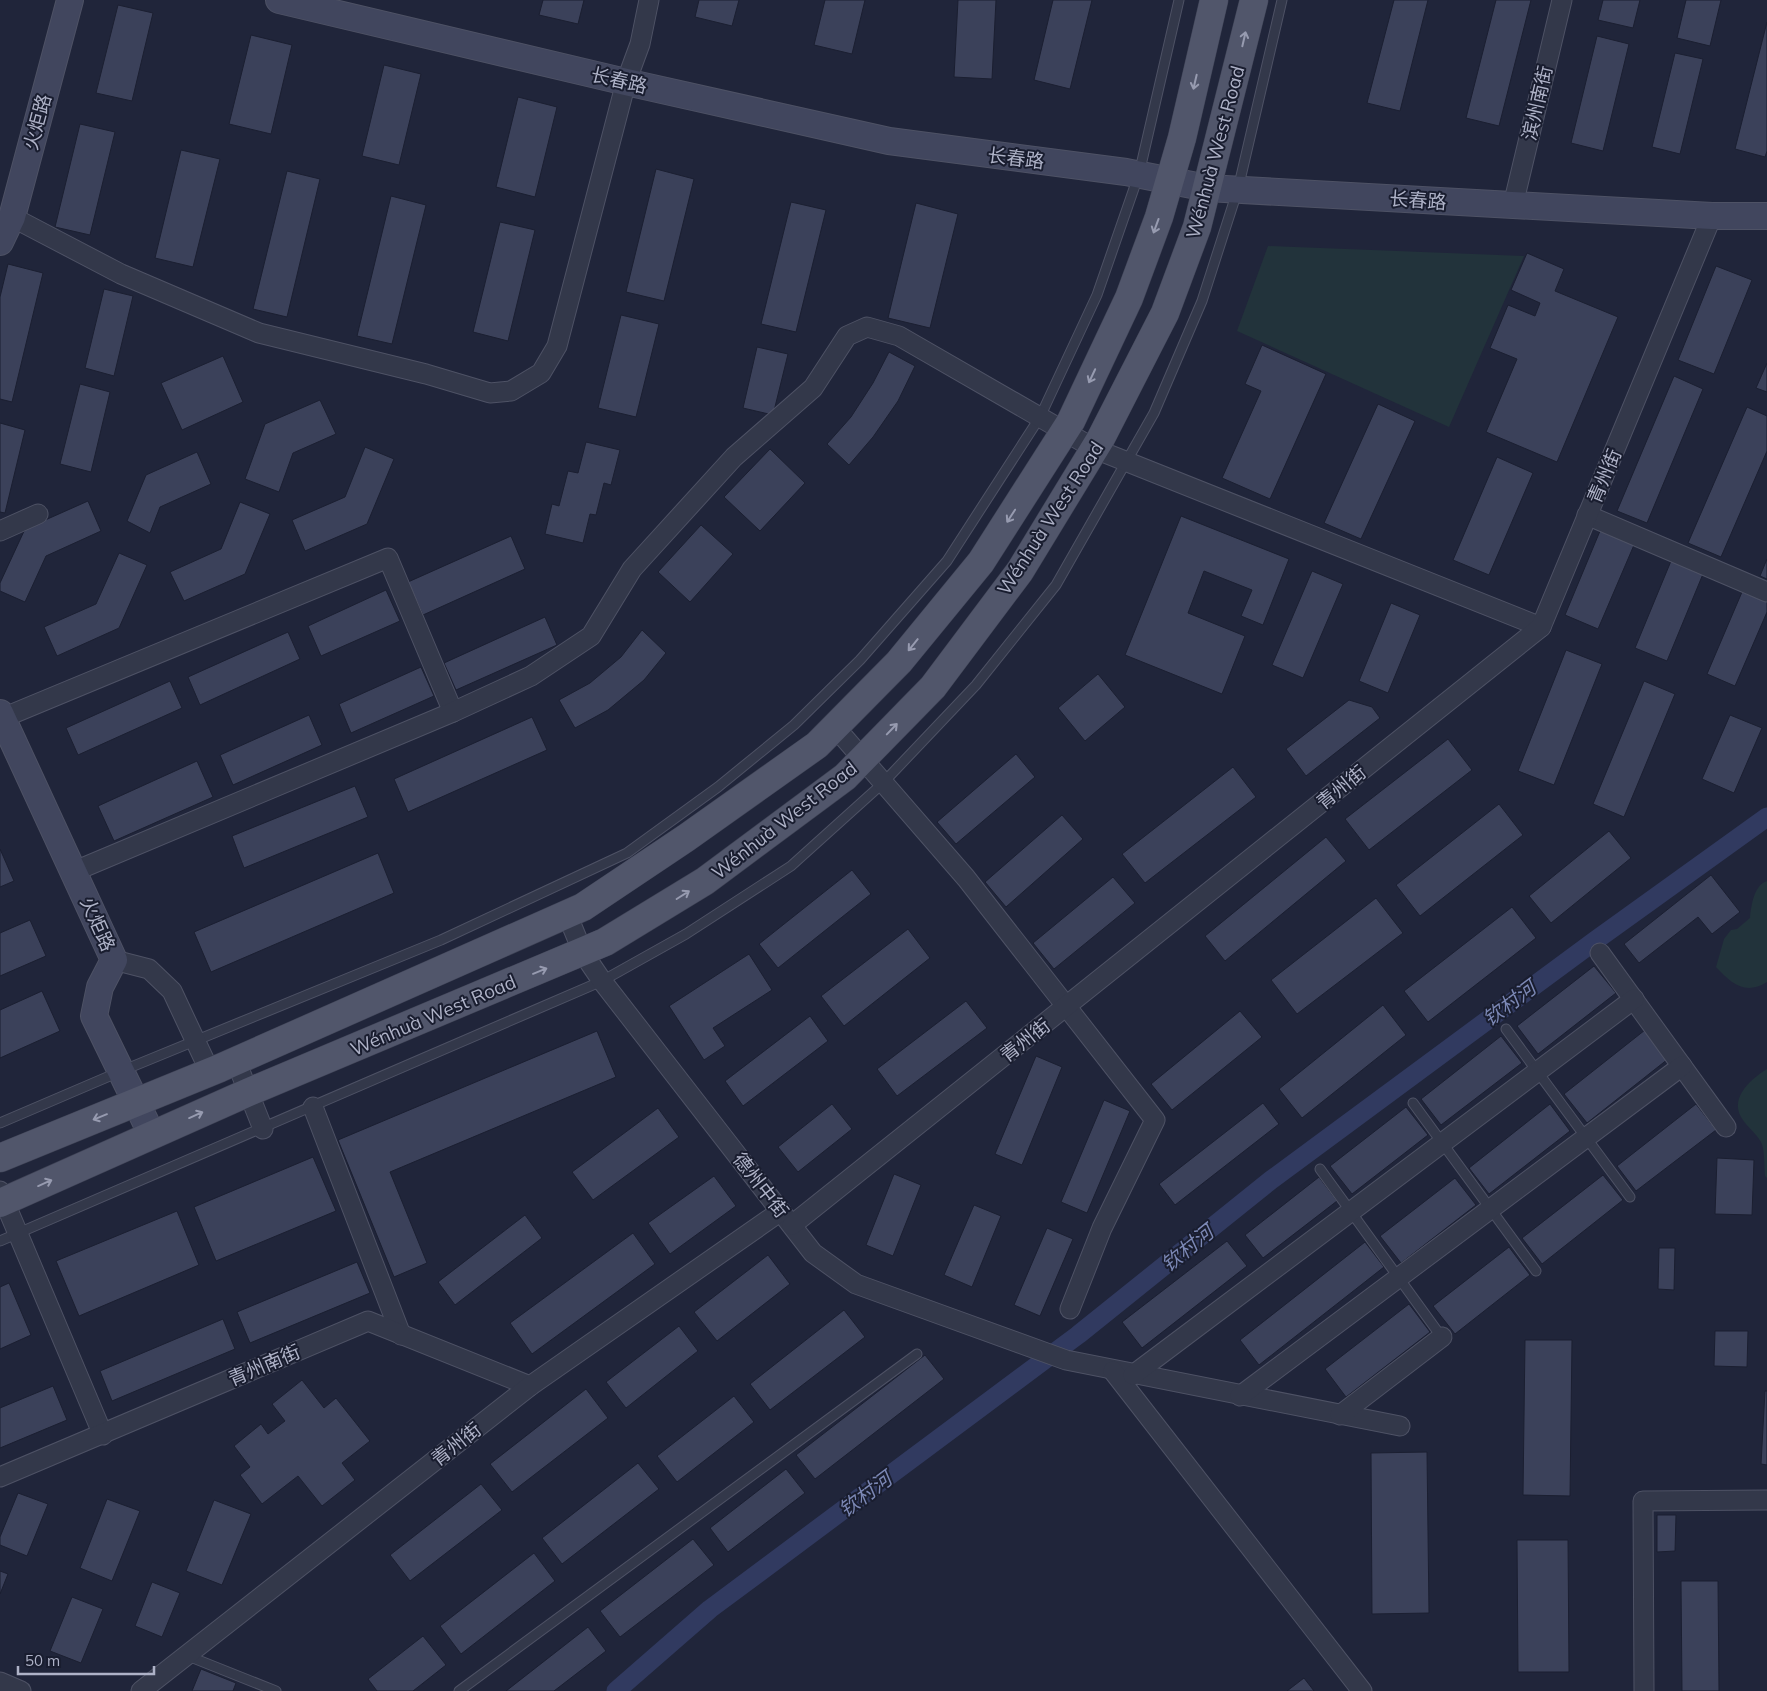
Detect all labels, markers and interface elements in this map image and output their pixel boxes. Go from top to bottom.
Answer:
one-way arrow [1240,31,1249,47]
street label: 长春路 [589,62,649,98]
street label: Wénhuà West Road [1180,63,1250,241]
street label: 滨州南街 [1517,63,1557,143]
one-way arrow [1190,73,1199,89]
street label: 火炬路 [18,91,56,153]
street label: 长春路 [986,143,1046,173]
street label: 长春路 [1389,186,1447,214]
one-way arrow [1151,218,1160,233]
one-way arrow [1087,368,1097,383]
street label: Wénhuà West Road [992,437,1108,599]
street label: 青州街 [1582,445,1626,507]
one-way arrow [1005,508,1015,522]
one-way arrow [907,638,918,651]
one-way arrow [886,723,898,735]
street label: Wénhuà West Road [707,756,861,884]
street label: 青州街 [1311,760,1371,814]
one-way arrow [675,889,689,899]
street label: 火炬路 [75,893,121,955]
one-way arrow [532,965,547,974]
street label: Wénhuà West Road [346,969,520,1061]
water label: 钦村河 [1478,973,1544,1031]
street label: 青州街 [995,1013,1055,1067]
one-way arrow [188,1110,203,1120]
one-way arrow [93,1113,108,1122]
street label: 德州中街 [728,1148,794,1222]
one-way arrow [37,1178,52,1188]
water label: 钦村河 [1156,1217,1221,1277]
street label: 青州南街 [224,1339,304,1391]
street label: 青州街 [426,1417,486,1471]
water label: 钦村河 [834,1464,900,1522]
scale bar [18,1644,154,1676]
text: 50 m [25,1651,60,1670]

